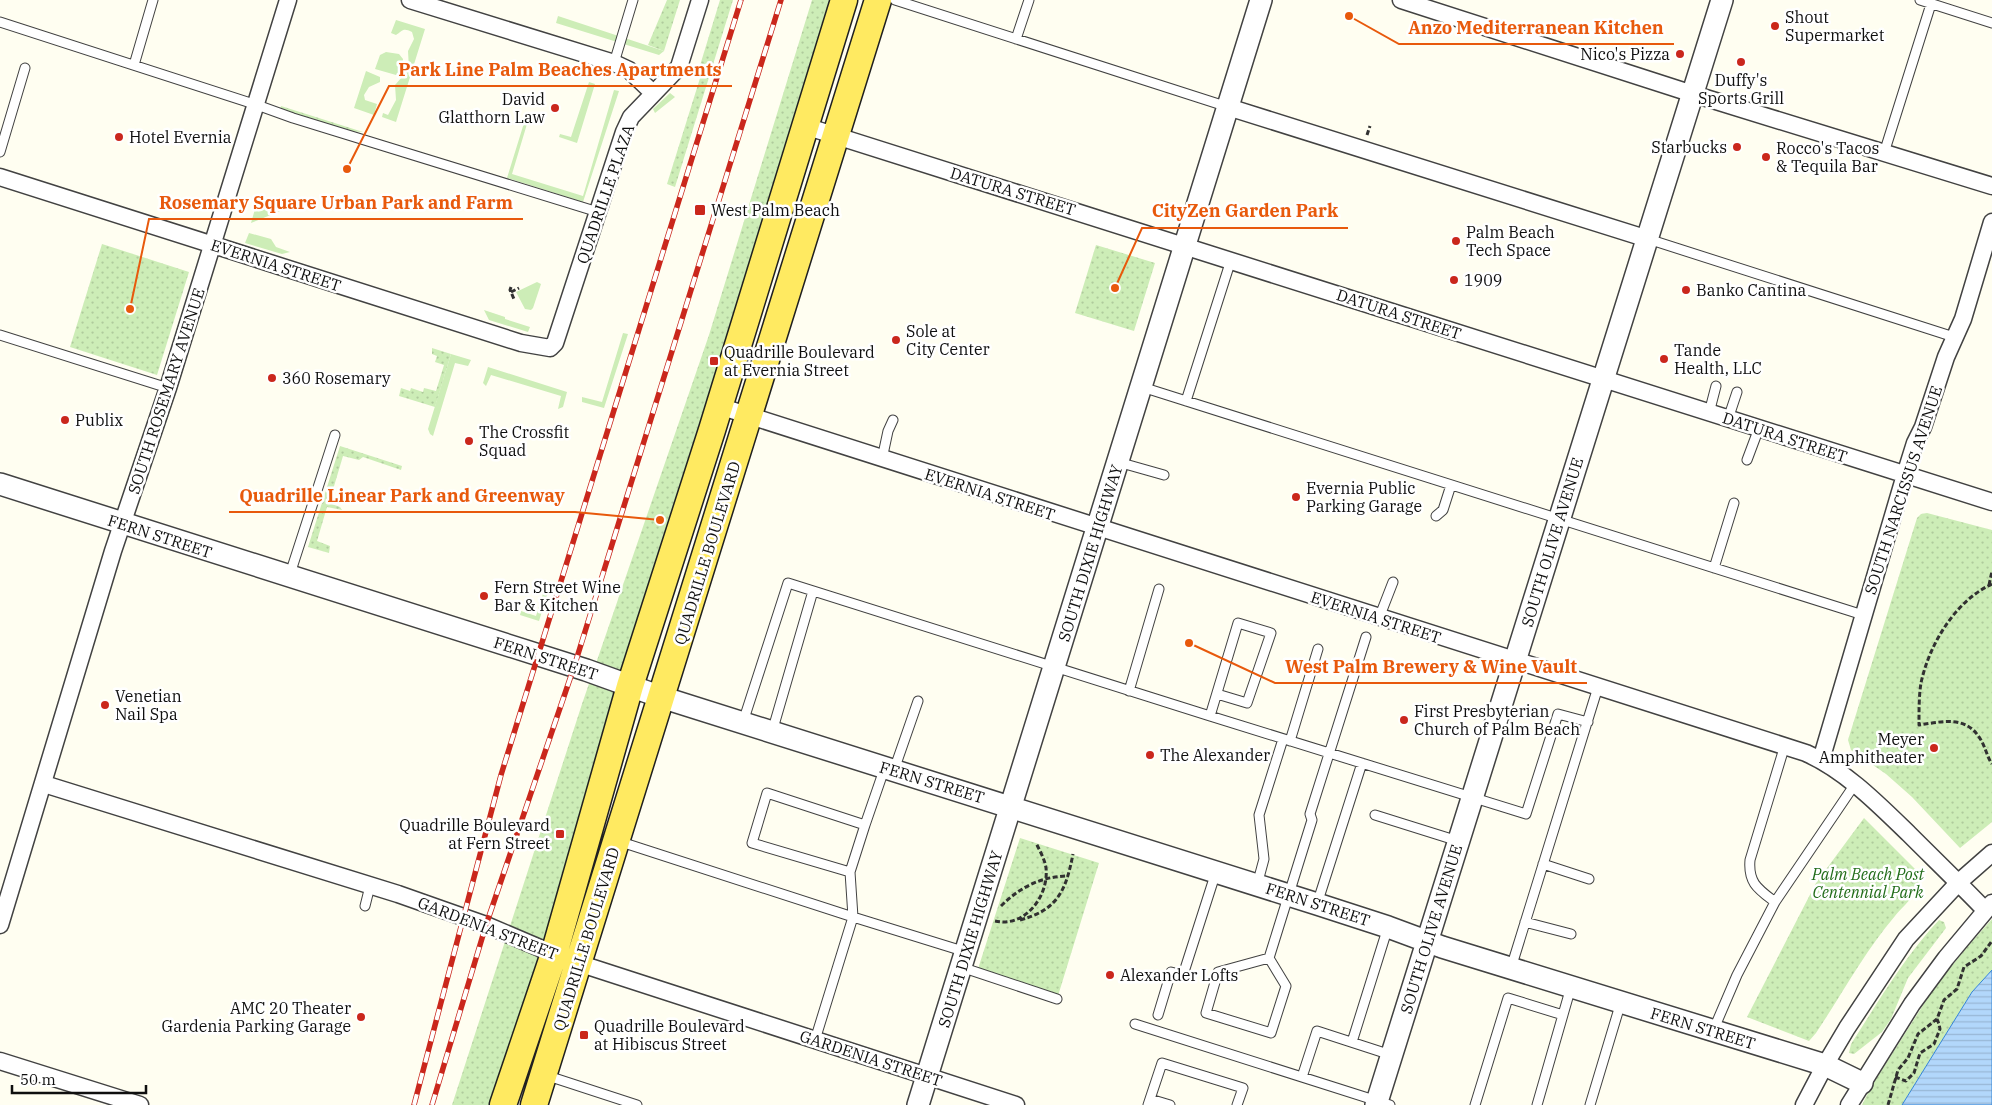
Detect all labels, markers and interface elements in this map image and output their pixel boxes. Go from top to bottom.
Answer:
place label: Shout Supermarket [1785,7,1885,45]
callout: Anzo Mediterranean Kitchen [1399,11,1674,44]
text: Anzo Mediterranean Kitchen [1408,16,1664,39]
marker: Shout Supermarket [1769,20,1781,32]
place label: Nico's Pizza [1580,44,1670,64]
marker: Nico's Pizza [1674,48,1686,60]
callout: Park Line Palm Beaches Apartments [389,53,732,86]
marker: Duffy's Sports Grill [1735,56,1747,68]
text: Park Line Palm Beaches Apartments [398,58,722,81]
place label: Duffy's Sports Grill [1698,70,1784,108]
place label: David Glatthorn Law [438,89,546,127]
marker: David Glatthorn Law [549,102,561,114]
street label: QUADRILLE PLAZA [572,122,638,266]
place label: Hotel Evernia [129,127,232,147]
marker: Hotel Evernia [113,131,125,143]
place label: Starbucks [1651,137,1727,157]
place label: Rocco's Tacos & Tequila Bar [1776,138,1879,176]
marker: Starbucks [1731,141,1743,153]
marker: Rocco's Tacos & Tequila Bar [1760,151,1772,163]
street label: DATURA STREET [948,162,1078,220]
callout: Rosemary Square Urban Park and Farm [149,186,523,219]
text: Rosemary Square Urban Park and Farm [159,191,514,214]
callout: CityZen Garden Park [1142,195,1348,228]
text: CityZen Garden Park [1152,199,1339,222]
place label: West Palm Beach [711,200,840,220]
marker: West Palm Beach [693,203,707,217]
place label: Palm Beach Tech Space [1466,222,1555,260]
street label: EVERNIA STREET [208,235,344,295]
marker: Palm Beach Tech Space [1450,235,1462,247]
place label: 1909 [1464,270,1502,290]
marker: 1909 [1448,274,1460,286]
place label: Banko Cantina [1696,280,1807,300]
street label: DATURA STREET [1334,284,1464,344]
marker: Banko Cantina [1680,284,1692,296]
street label: SOUTH ROSEMARY AVENUE [123,285,209,497]
place label: Sole at City Center [906,321,990,359]
marker: Sole at City Center [890,334,902,346]
place label: Tande Health, LLC [1674,340,1762,378]
place label: Quadrille Boulevard at Evernia Street [724,342,875,380]
marker: Tande Health, LLC [1658,353,1670,365]
marker: Quadrille Boulevard at Evernia Street [708,355,720,367]
place label: 360 Rosemary [282,368,391,388]
marker: 360 Rosemary [266,372,278,384]
street label: SOUTH NARCISSUS AVENUE [1860,383,1946,597]
street label: DATURA STREET [1720,407,1850,467]
place label: Publix [75,410,123,430]
marker: Publix [59,414,71,426]
place label: The Crossfit Squad [479,422,570,460]
marker: The Crossfit Squad [463,435,475,447]
street label: SOUTH OLIVE AVENUE [1517,455,1587,629]
street label: QUADRILLE BOULEVARD [670,459,744,647]
street label: SOUTH DIXIE HIGHWAY [1054,462,1126,644]
street label: EVERNIA STREET [922,464,1058,524]
place label: Evernia Public Parking Garage [1306,478,1422,516]
callout: Quadrille Linear Park and Greenway [229,479,575,512]
text: Quadrille Linear Park and Greenway [239,484,566,507]
marker: Evernia Public Parking Garage [1290,491,1302,503]
street label: FERN STREET [105,510,215,562]
place label: Fern Street Wine Bar & Kitchen [494,577,621,615]
street label: EVERNIA STREET [1308,587,1444,647]
marker: Fern Street Wine Bar & Kitchen [478,590,490,602]
street label: FERN STREET [491,632,601,684]
callout: West Palm Brewery & Wine Vault [1275,650,1587,683]
text: West Palm Brewery & Wine Vault [1285,655,1577,678]
place label: Venetian Nail Spa [115,686,182,724]
marker: Venetian Nail Spa [99,699,111,711]
place label: First Presbyterian Church of Palm Beach [1414,701,1580,739]
marker: First Presbyterian Church of Palm Beach [1398,714,1410,726]
place label: Meyer Amphitheater [1819,729,1924,767]
marker: Meyer Amphitheater [1928,742,1940,754]
place label: The Alexander [1160,745,1270,765]
marker: The Alexander [1144,749,1156,761]
street label: FERN STREET [877,757,987,807]
place label: Quadrille Boulevard at Fern Street [399,815,550,853]
marker: Quadrille Boulevard at Fern Street [554,828,566,840]
street label: SOUTH OLIVE AVENUE [1396,842,1466,1016]
street label: QUADRILLE BOULEVARD [549,845,623,1033]
street label: SOUTH DIXIE HIGHWAY [934,848,1006,1030]
park label: Palm Beach Post Centennial Park [1811,864,1926,902]
street label: FERN STREET [1263,878,1373,930]
street label: GARDENIA STREET [415,892,561,964]
place label: Alexander Lofts [1120,965,1238,985]
marker: Alexander Lofts [1104,969,1116,981]
place label: AMC 20 Theater Gardenia Parking Garage [161,998,351,1036]
street label: FERN STREET [1648,1003,1758,1053]
marker: AMC 20 Theater Gardenia Parking Garage [355,1011,367,1023]
place label: Quadrille Boulevard at Hibiscus Street [594,1016,745,1054]
street label: GARDENIA STREET [797,1026,945,1090]
marker: Quadrille Boulevard at Hibiscus Street [578,1029,590,1041]
scale bar [12,1062,146,1094]
text: 50 m [20,1070,56,1089]

